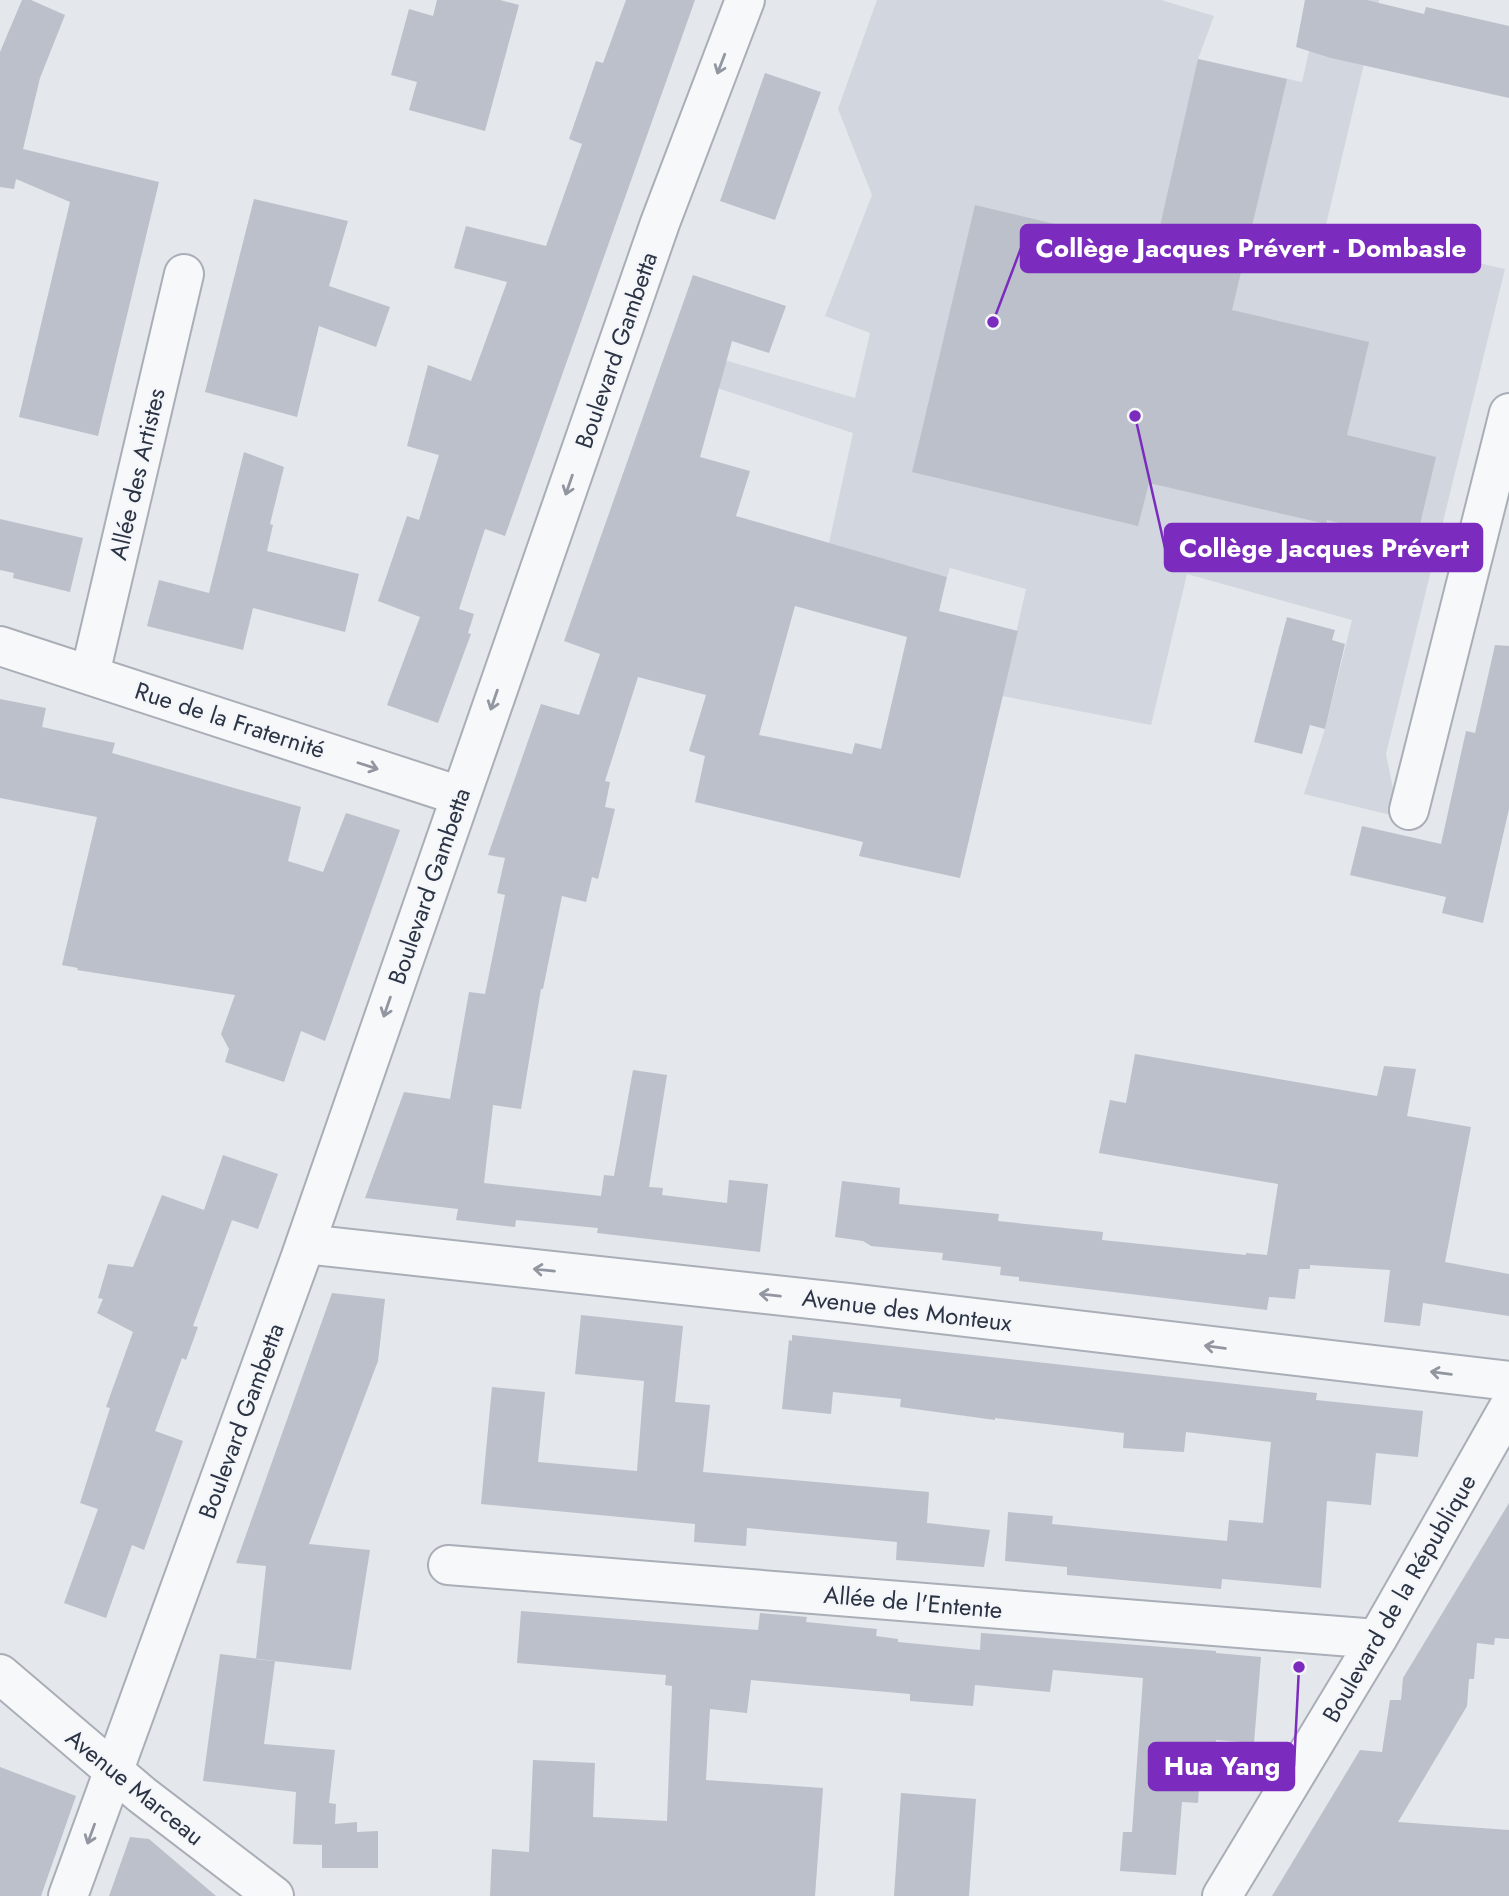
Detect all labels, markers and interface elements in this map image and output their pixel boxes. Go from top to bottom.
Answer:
one-way arrow [713,52,726,74]
callout: Collège Jacques Prévert - Dombasle [1021,225,1480,272]
text: Collège Jacques Prévert - Dombasle [1036,229,1467,267]
street label: Boulevard Gambetta [566,247,666,453]
street label: Allée des Artistes [100,385,174,563]
one-way arrow [562,474,575,496]
callout: Collège Jacques Prévert [1165,524,1482,571]
text: Collège Jacques Prévert [1179,529,1470,567]
street label: Rue de la Fraternité [131,673,329,767]
one-way arrow [487,688,499,710]
one-way arrow [356,760,378,773]
street label: Boulevard Gambetta [379,783,479,989]
one-way arrow [380,996,392,1018]
one-way arrow [533,1263,556,1276]
street label: Avenue des Monteux [800,1280,1015,1340]
one-way arrow [759,1288,782,1301]
street label: Boulevard Gambetta [189,1318,293,1524]
one-way arrow [1204,1340,1227,1353]
one-way arrow [1430,1367,1453,1380]
street label: Boulevard de la République [1313,1467,1485,1729]
street label: Allée de l'Entente [822,1577,1004,1627]
street label: Avenue Marceau [58,1720,212,1854]
callout: Hua Yang [1149,1743,1294,1790]
text: Hua Yang [1164,1747,1280,1785]
one-way arrow [84,1822,96,1844]

